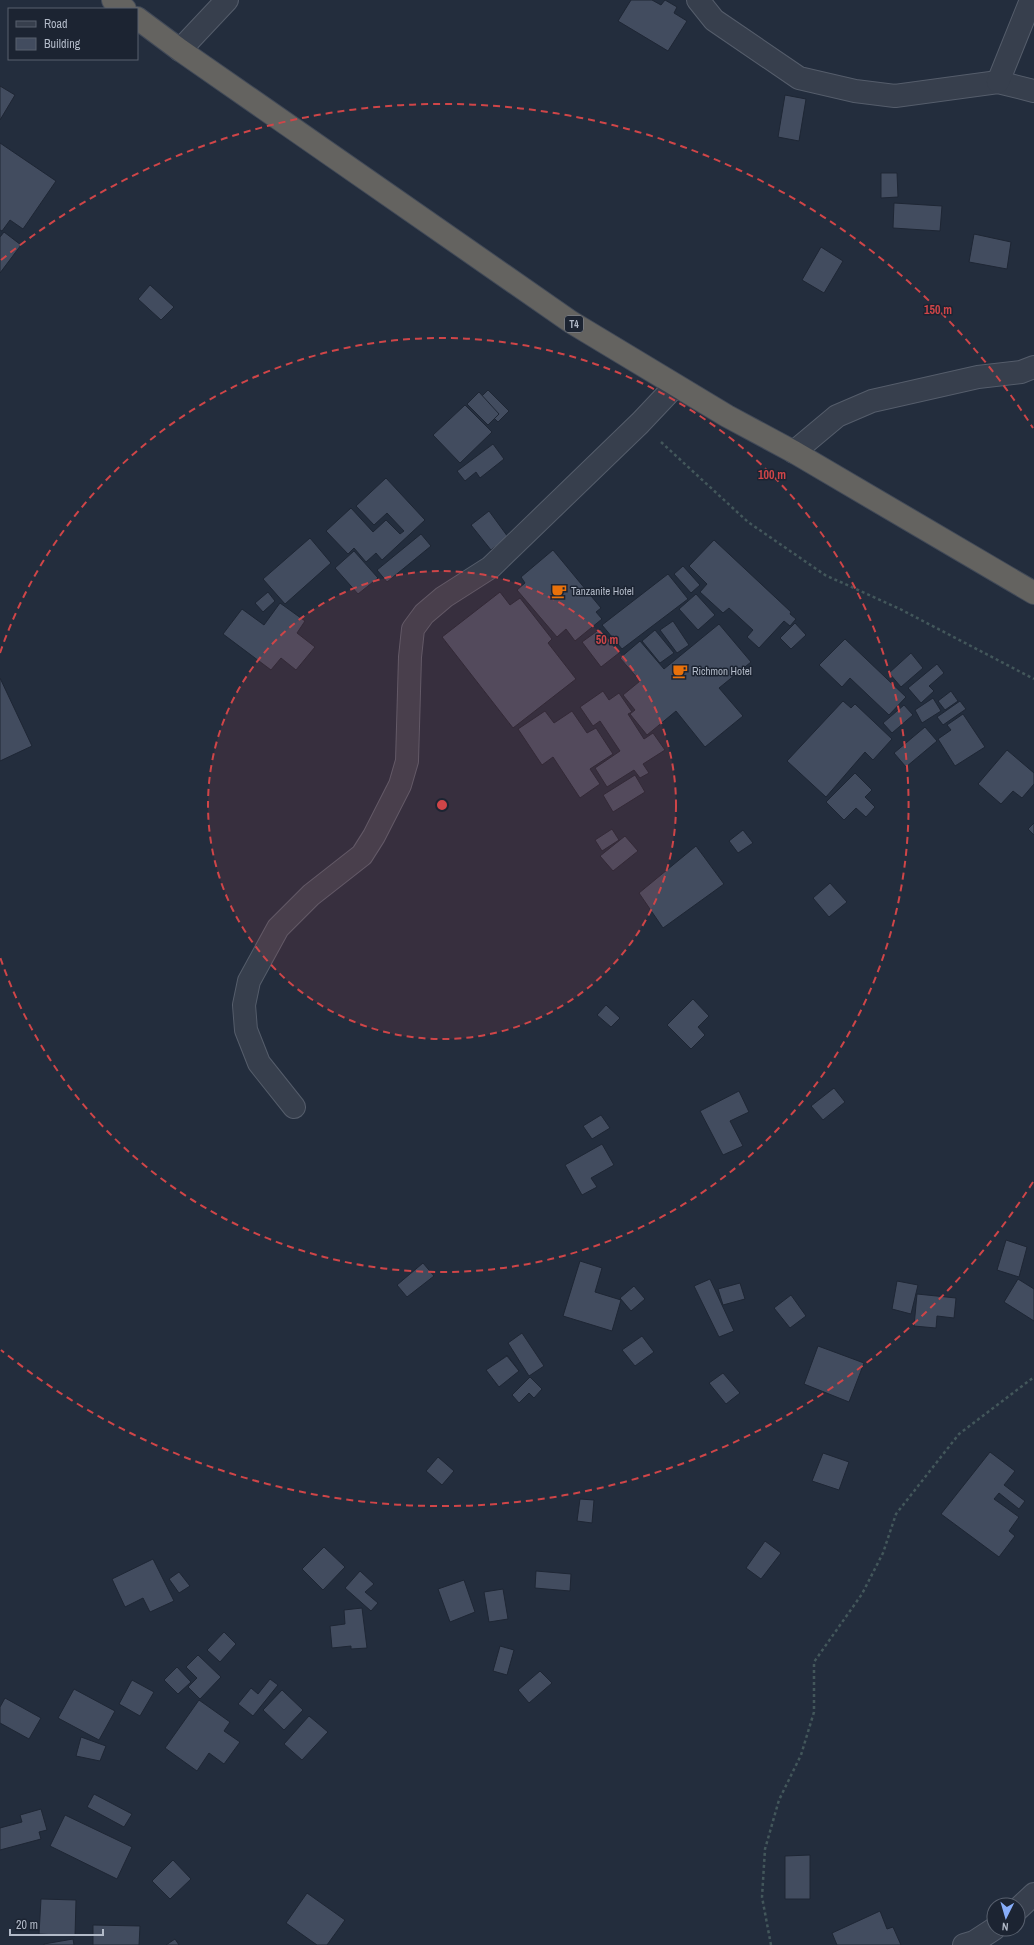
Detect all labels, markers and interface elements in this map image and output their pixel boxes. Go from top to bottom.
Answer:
legend [8,8,138,60]
text: Road [44,16,68,32]
text: Building [44,36,81,52]
text: 150 m [924,302,952,318]
road number: T4 [565,316,583,332]
text: 100 m [758,467,786,483]
cafe icon: Tanzanite Hotel [550,582,568,600]
place label: Tanzanite Hotel [571,584,634,598]
text: 50 m [596,632,618,648]
cafe icon: Richmon Hotel [671,662,689,680]
place label: Richmon Hotel [692,664,752,678]
centre of rings [435,798,449,812]
north arrow [986,1897,1026,1937]
scale bar [10,1911,103,1937]
text: 20 m [16,1917,38,1933]
text: N [1001,1920,1009,1934]

